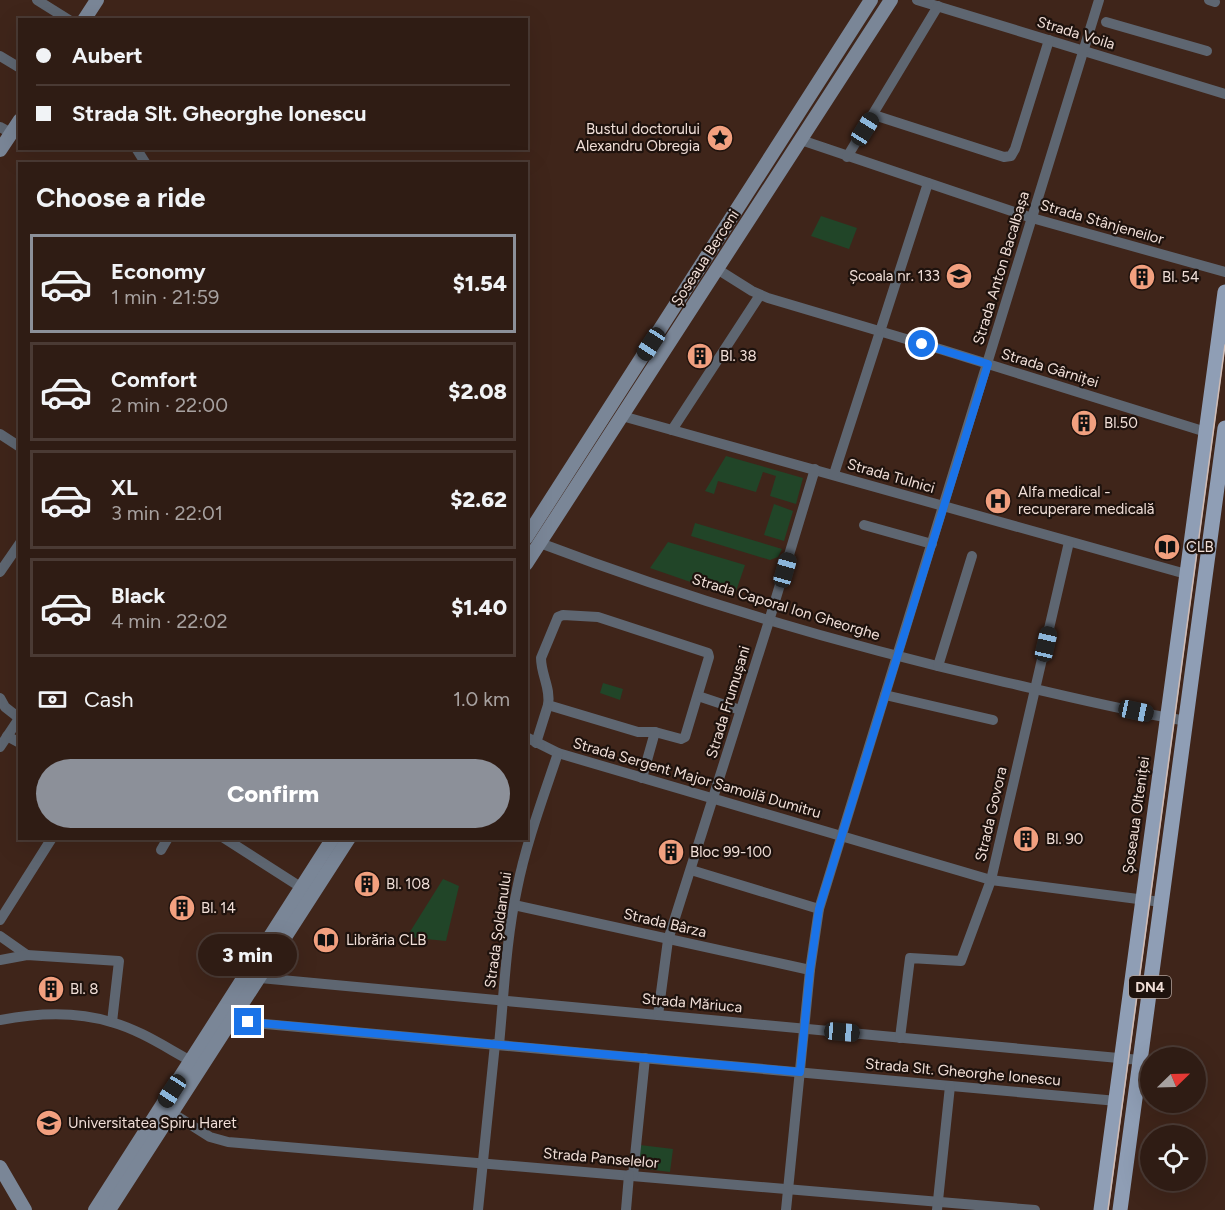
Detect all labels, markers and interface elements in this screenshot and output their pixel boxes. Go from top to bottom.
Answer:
street label: Strada Voila [1035,13,1117,53]
text: Aubert [72,42,143,69]
text: Strada Slt. Gheorghe Ionescu [72,100,367,127]
car [848,109,882,149]
place label: Bustul doctorului Alexandru Obregia [576,120,700,155]
place icon: Bustul doctorului Alexandru Obregia [705,123,735,153]
text: Choose a ride [36,181,205,214]
street label: Strada Anton Bacalbașa [969,189,1033,347]
street label: Strada Stânjeneilor [1038,196,1166,248]
street label: Șoseaua Berceni [667,207,743,309]
icon: car [39,257,93,311]
text: Economy [111,258,206,285]
school or university icon: Școala nr. 133 [944,261,974,291]
building icon: Bl. 54 [1127,262,1157,292]
place label: Școala nr. 133 [849,267,940,285]
place label: Bl. 54 [1162,268,1199,286]
text: $1.54 [453,270,507,297]
text: 1 min · 21:59 [111,285,219,309]
car [634,324,668,364]
route start [908,330,935,357]
building icon: Bl. 38 [685,341,715,371]
street label: Strada Gârniței [999,345,1101,391]
place label: Bl. 38 [720,347,757,365]
icon: car [39,365,93,419]
text: Comfort [111,366,197,393]
text: $2.08 [448,378,507,405]
text: 2 min · 22:00 [111,393,228,417]
building icon: Bl.50 [1069,408,1099,438]
place label: Bl.50 [1104,414,1138,432]
street label: Strada Tulnici [845,455,937,497]
icon: car [39,473,93,527]
text: XL [111,474,138,501]
place label: Alfa medical - recuperare medicală [1018,483,1154,518]
text: $2.62 [450,486,507,513]
hospital icon: Alfa medical - recuperare medicală [983,486,1013,516]
text: 3 min · 22:01 [111,501,223,525]
library icon: CLB [1152,532,1182,562]
place label: CLB [1186,538,1214,556]
car [771,550,799,590]
street label: Strada Caporal Ion Gheorghe [690,570,882,644]
icon: car [39,581,93,635]
text: Black [111,582,165,609]
text: $1.40 [451,594,507,621]
text: 4 min · 22:02 [111,609,228,633]
car [1033,624,1059,664]
street label: Strada Frumușani [702,643,754,761]
icon: cash [36,683,69,716]
text: Cash [84,686,134,713]
text: 1.0 km [453,687,510,711]
car [1117,698,1155,724]
street label: Strada Sergent Major Samoilă Dumitru [571,734,823,822]
street label: Șoseaua Olteniței [1119,755,1153,875]
button: Confirm [36,759,510,828]
street label: Strada Govora [971,765,1011,863]
building icon: Bl. 90 [1011,824,1041,854]
place label: Bl. 90 [1046,830,1083,848]
building icon: Bloc 99-100 [656,837,686,867]
place label: Bloc 99-100 [690,843,772,861]
building icon: Bl. 108 [352,869,382,899]
street label: Strada Șoldanului [481,871,515,989]
place label: Bl. 108 [386,875,430,893]
building icon: Bl. 14 [167,893,197,923]
place label: Bl. 14 [201,899,236,917]
street label: Strada Bârza [622,905,708,941]
library icon: Librăria CLB [311,925,341,955]
place label: Librăria CLB [346,931,426,949]
callout: 3 min [198,935,298,977]
text: 3 min [222,943,273,967]
building icon: Bl. 8 [36,974,66,1004]
road number: DN4 [1129,976,1171,998]
place label: Bl. 8 [70,980,99,998]
street label: Strada Măriuca [641,990,743,1016]
route end [234,1008,261,1035]
car [823,1021,861,1043]
north arrow [1140,1047,1206,1113]
map controls [1140,1047,1206,1191]
street label: Strada Slt. Gheorghe Ionescu [864,1054,1062,1090]
car [155,1071,189,1111]
school or university icon: Universitatea Spiru Haret [34,1108,64,1138]
place label: Universitatea Spiru Haret [68,1114,237,1132]
button: locate [1140,1125,1206,1191]
street label: Strada Panselelor [542,1144,660,1172]

